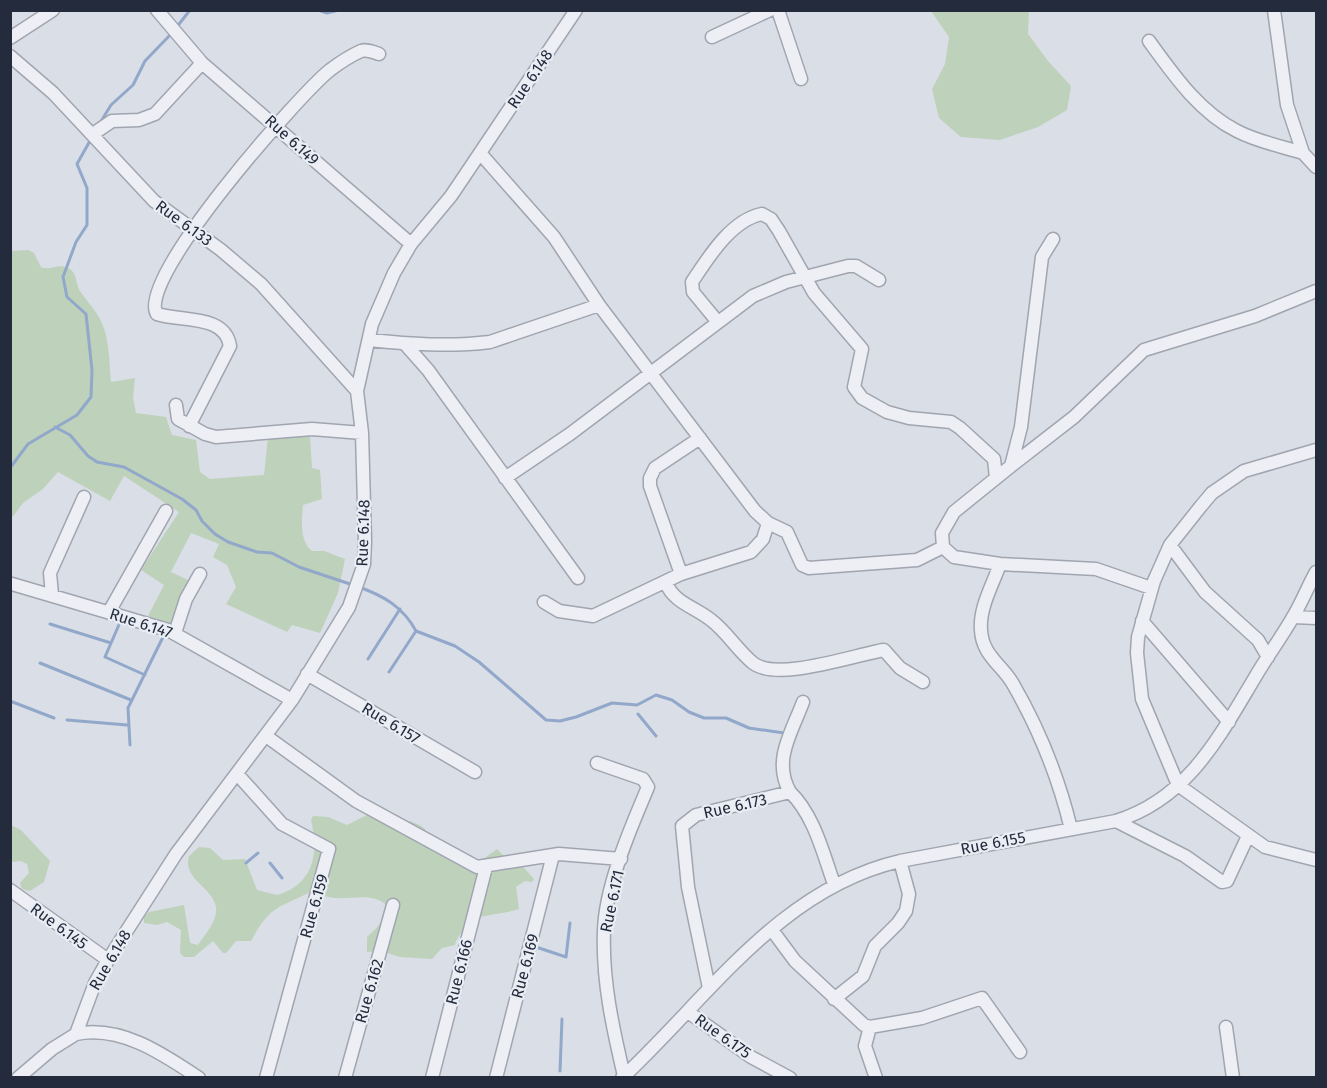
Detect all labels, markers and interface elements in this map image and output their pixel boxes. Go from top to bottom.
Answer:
street label: Rue 6.148 [503,46,557,112]
street label: Rue 6.149 [261,111,323,169]
street label: Rue 6.133 [152,196,216,250]
street label: Rue 6.148 [352,499,374,567]
street label: Rue 6.147 [107,604,175,642]
street label: Rue 6.157 [359,698,423,748]
street label: Rue 6.173 [701,789,769,823]
street label: Rue 6.155 [959,827,1027,859]
street label: Rue 6.171 [596,868,628,934]
street label: Rue 6.159 [296,872,332,940]
street label: Rue 6.145 [27,899,91,953]
street label: Rue 6.148 [85,926,135,994]
street label: Rue 6.169 [507,931,543,1001]
street label: Rue 6.166 [442,937,476,1007]
street label: Rue 6.162 [351,957,387,1025]
street label: Rue 6.175 [691,1010,755,1062]

